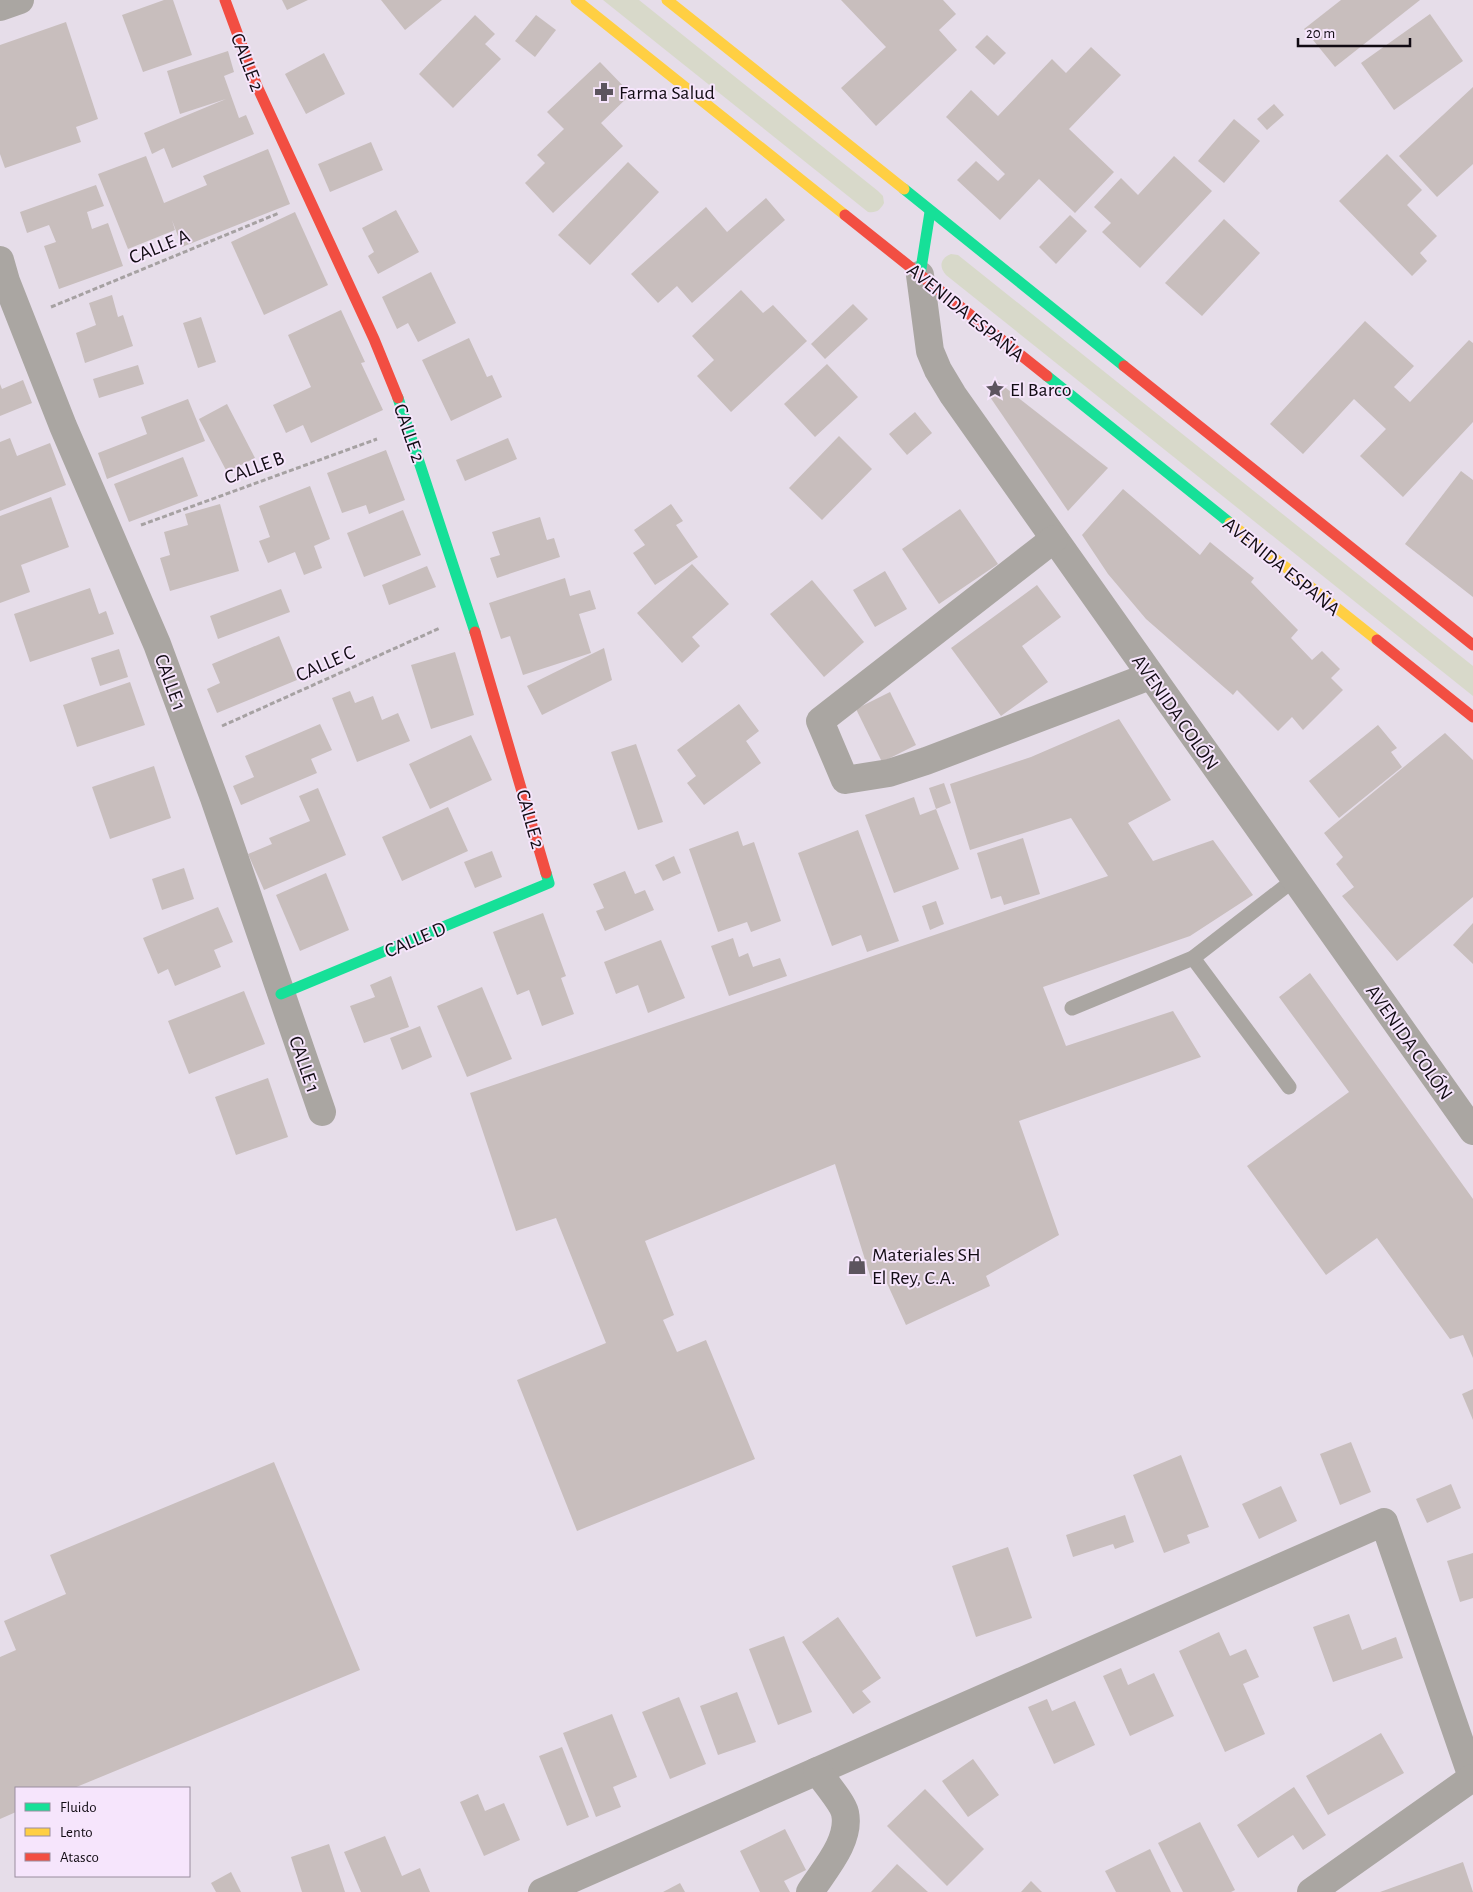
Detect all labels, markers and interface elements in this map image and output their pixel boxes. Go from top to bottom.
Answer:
scale bar [1298,15,1410,47]
text: 20 m [1306,26,1335,41]
street label: CALLE 2 [227,30,267,94]
pharmacy icon: Farma Salud [593,81,615,103]
place label: Farma Salud [619,83,715,103]
street label: CALLE A [126,226,193,268]
street label: AVENIDA ESPAÑA [903,259,1029,366]
place icon: El Barco [984,378,1006,400]
place label: El Barco [1010,380,1072,400]
street label: CALLE 2 [390,401,428,465]
street label: CALLE B [222,448,287,488]
street label: AVENIDA ESPAÑA [1219,513,1345,620]
street label: CALLE C [293,642,358,686]
street label: CALLE 1 [151,651,189,713]
street label: AVENIDA COLÓN [1128,651,1223,774]
street label: CALLE 2 [512,787,548,851]
street label: CALLE D [382,918,449,962]
street label: AVENIDA COLÓN [1362,981,1457,1104]
street label: CALLE 1 [285,1033,323,1095]
place label: Materiales SH El Rey, C.A. [872,1245,981,1288]
shop icon: Materiales SH El Rey, C.A. [846,1254,868,1276]
legend [15,1787,190,1877]
text: Fluido [60,1800,97,1815]
text: Lento [60,1825,93,1840]
text: Atasco [60,1850,99,1865]

